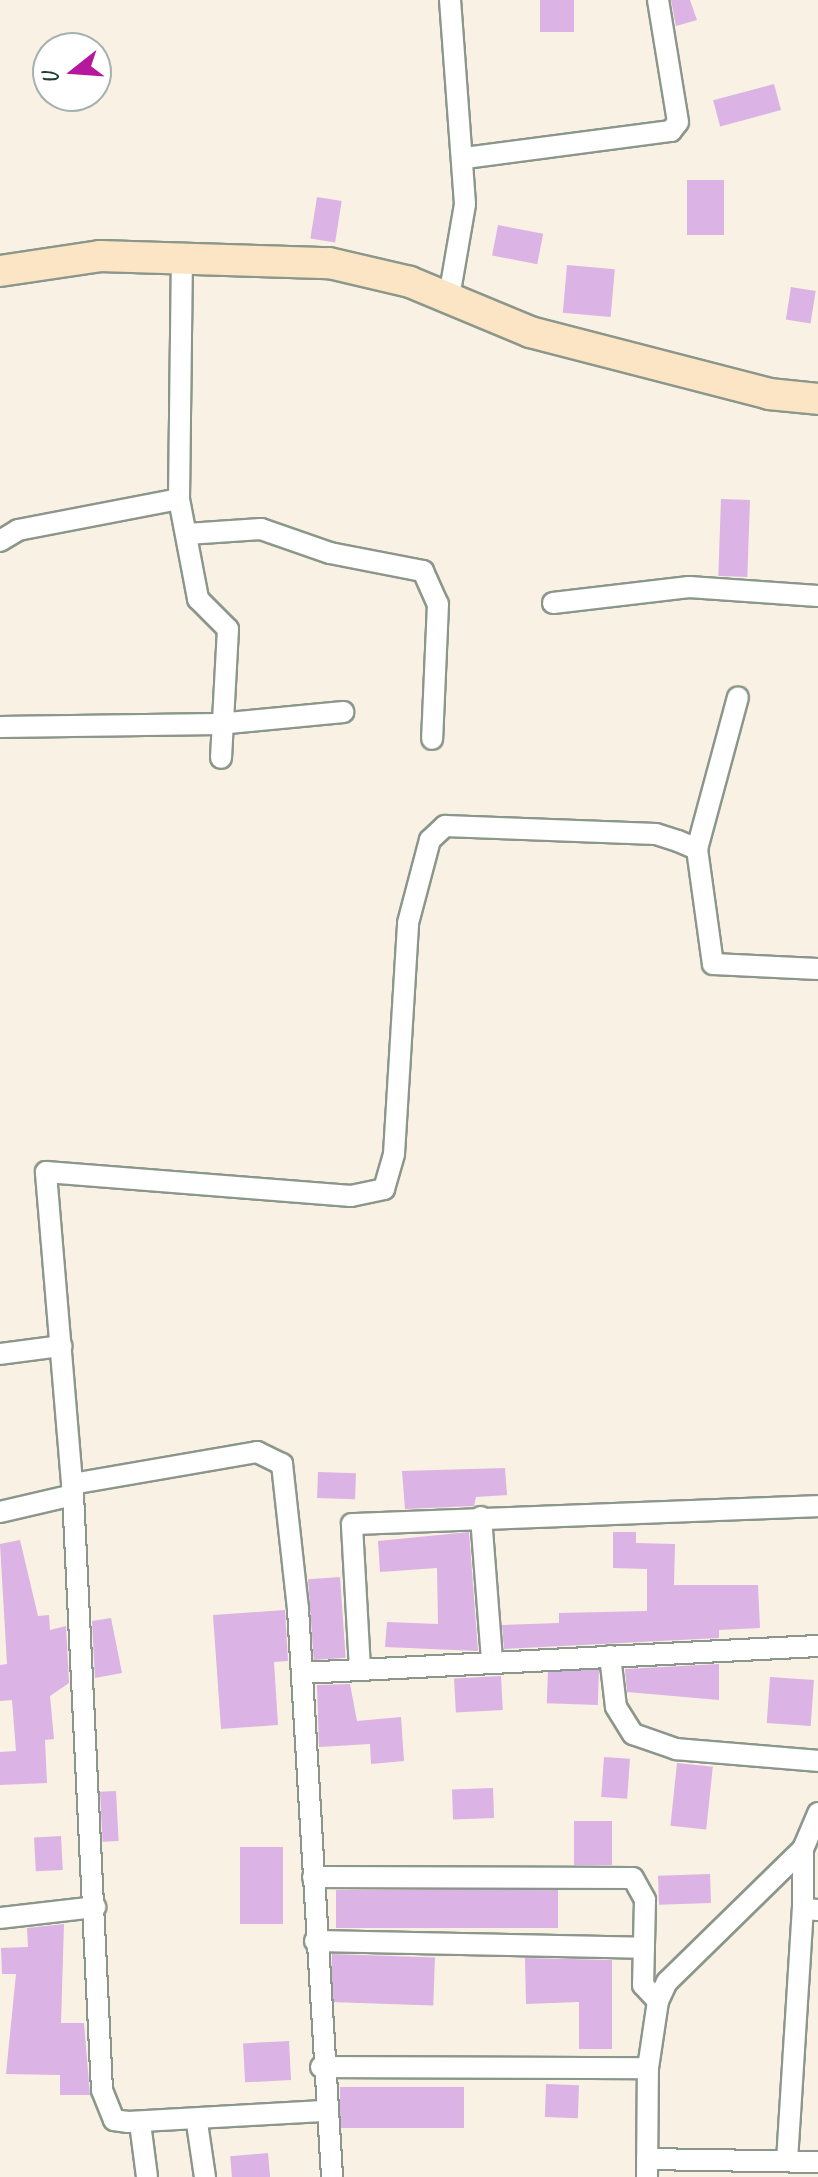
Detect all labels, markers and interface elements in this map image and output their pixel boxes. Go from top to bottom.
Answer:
north arrow [32,32,112,112]
text: U [36,69,66,88]

